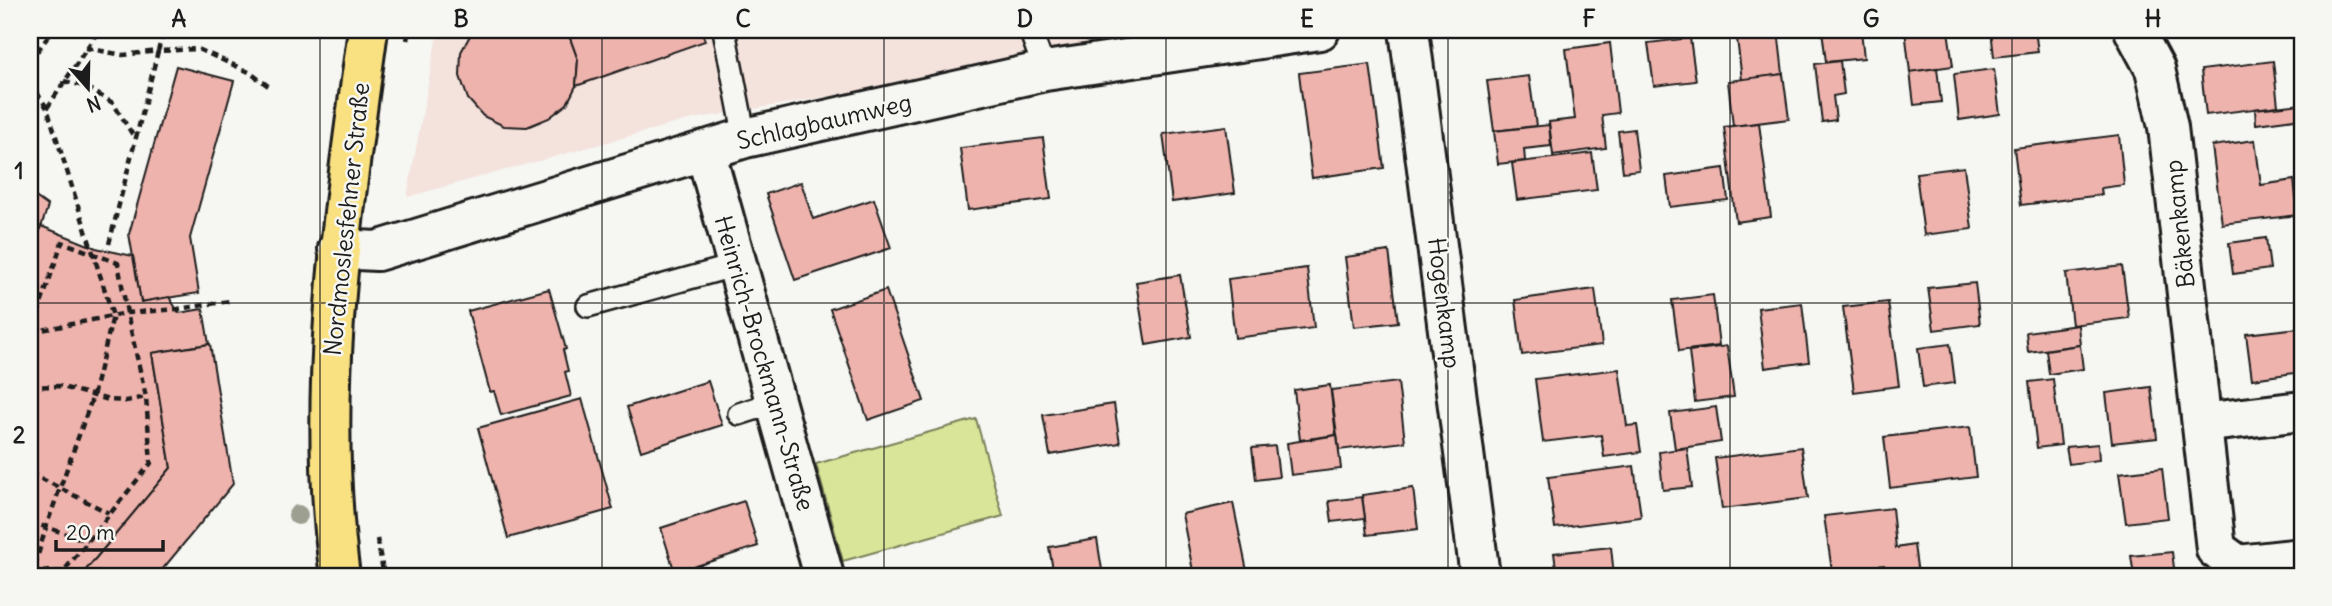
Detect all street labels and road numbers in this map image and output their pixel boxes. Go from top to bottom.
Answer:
street label: Nordmoslesfehner Straße [317,81,375,357]
street label: Schlagbaumweg [734,86,914,156]
street label: Bäkenkamp [2157,158,2201,290]
street label: Heinrich-Brockmann-Straße [708,212,822,514]
street label: Hogenkamp [1422,236,1468,370]

